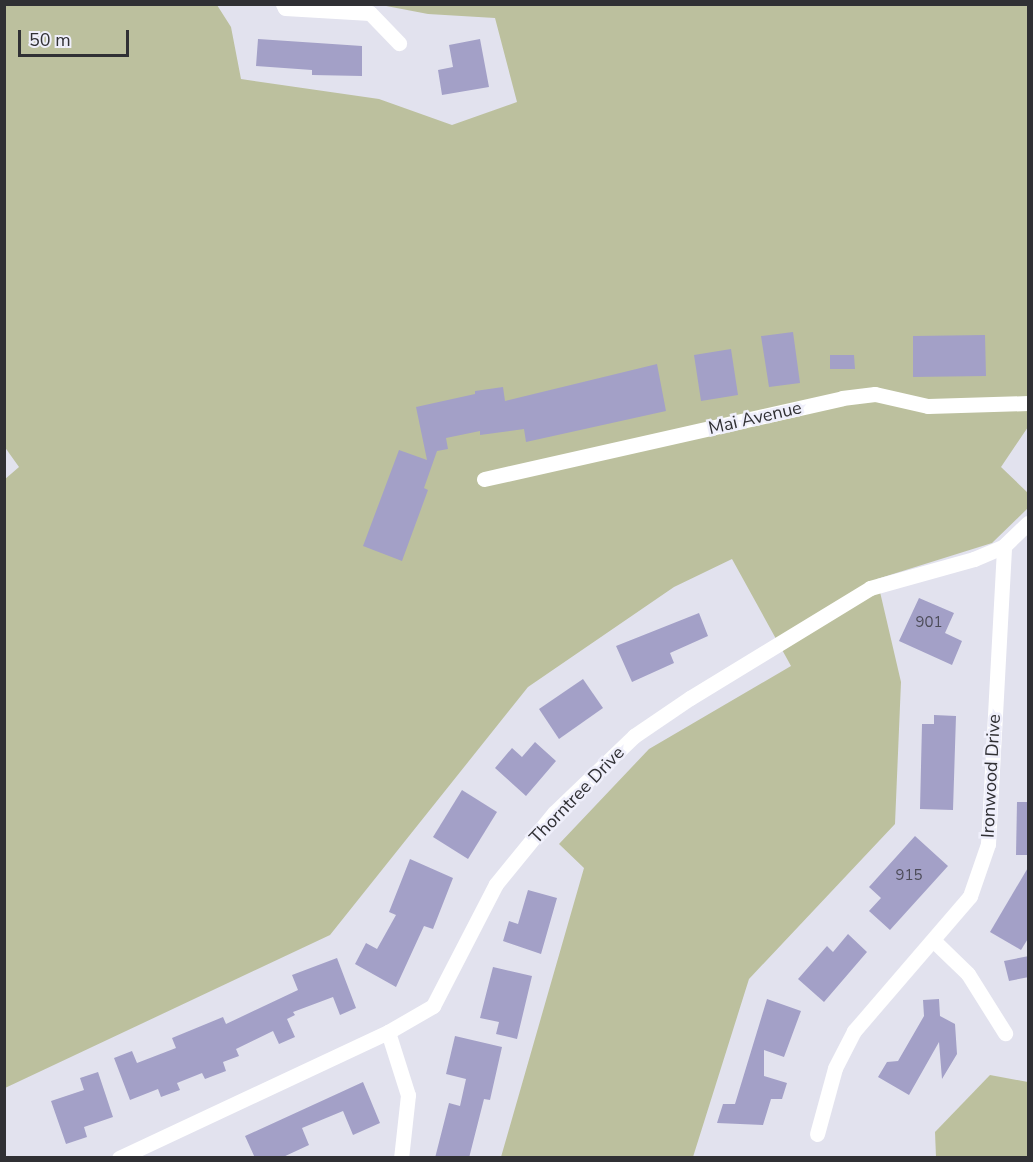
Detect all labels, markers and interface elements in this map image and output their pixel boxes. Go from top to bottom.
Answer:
scale bar [21,18,132,56]
text: 50 m [29,28,71,52]
street label: Mai Avenue [706,397,804,439]
house number: 901 [916,614,942,632]
street label: Ironwood Drive [977,714,1005,838]
street label: Thorntree Drive [525,742,629,848]
house number: 915 [896,867,922,885]

